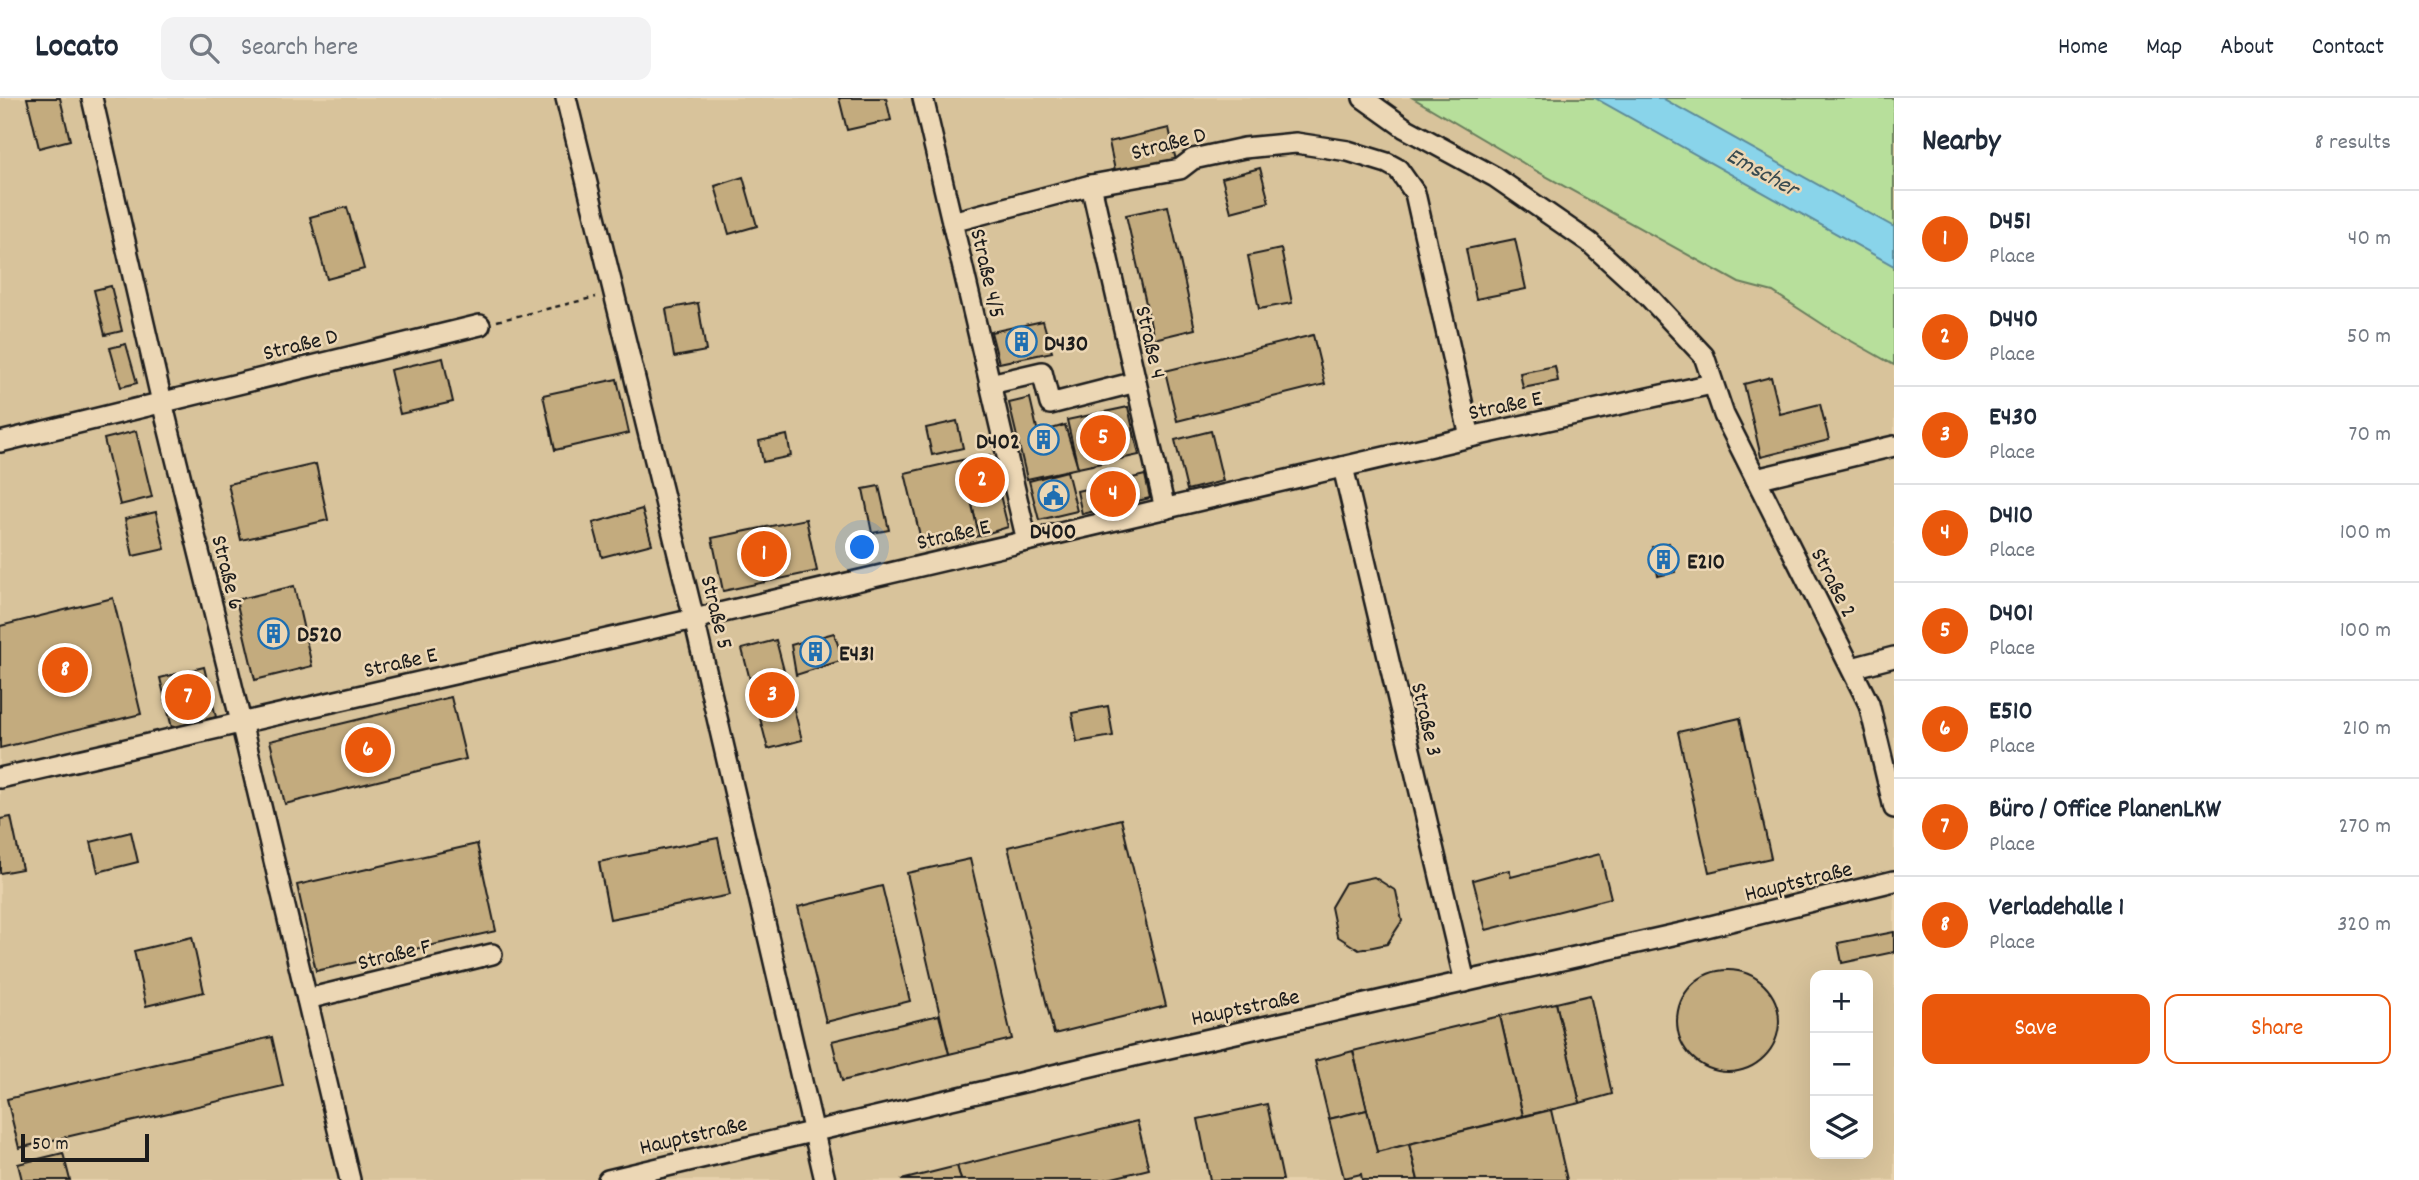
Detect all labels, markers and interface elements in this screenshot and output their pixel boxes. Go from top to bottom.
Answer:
search box [161,17,651,80]
text: Locato [35,25,119,72]
icon: search [185,29,223,67]
text: Search here [241,30,358,67]
text: Home [2058,31,2108,65]
text: Map [2146,31,2182,65]
text: About [2220,31,2274,65]
text: Contact [2312,31,2384,65]
street label: Straße D [1128,120,1210,171]
text: Nearby [1922,122,2000,165]
text: 8 results [2315,127,2391,160]
water label: Emscher [1719,140,1806,209]
text: D451 [1989,204,2031,241]
text: 1 [1942,223,1948,256]
text: 40 m [2348,223,2391,256]
street label: Straße 4/5 [959,226,1012,322]
text: Place [1989,241,2035,274]
text: D440 [1989,302,2038,339]
street label: Straße 4 [1124,303,1173,382]
street label: Straße D [260,321,342,372]
text: 2 [1940,321,1950,354]
text: 50 m [2347,321,2391,354]
building icon: D430 [1004,325,1038,359]
place label: D430 [1044,329,1088,362]
text: Place [1989,339,2035,372]
street label: Straße E [1466,383,1546,431]
text: E430 [1989,400,2037,437]
pin: 5 [1080,412,1126,464]
text: 3 [1940,419,1950,452]
text: 70 m [2349,419,2391,452]
building icon: D402 [1026,423,1060,457]
place label: D402 [976,427,1020,460]
text: Place [1989,437,2035,470]
pin: 2 [959,454,1005,506]
pin: 4 [1090,468,1136,520]
public building icon: D400 [1036,479,1070,513]
text: D410 [1989,498,2033,535]
street label: Straße E [914,512,994,561]
place label: D400 [1030,517,1076,550]
text: 4 [1940,517,1950,550]
text: 100 m [2340,517,2391,550]
pin: 1 [741,528,787,580]
your location [845,530,879,564]
street label: Straße 6 [200,532,251,613]
text: Place [1989,535,2035,568]
building icon: E210 [1647,543,1681,577]
street label: Straße 2 [1800,543,1863,624]
place label: E210 [1687,547,1725,580]
street label: Straße 5 [690,573,740,653]
text: D401 [1989,596,2033,633]
text: 5 [1940,615,1950,648]
text: 100 m [2340,615,2391,648]
building icon: D520 [257,616,291,650]
place label: D520 [297,620,342,653]
text: Place [1989,633,2035,666]
building icon: E431 [799,635,833,669]
place label: E431 [839,639,874,672]
street label: Straße E [361,640,441,689]
pin: 8 [42,644,88,696]
pin: 3 [749,669,795,721]
pin: 7 [165,671,211,723]
street label: Straße 3 [1400,680,1449,760]
text: E510 [1989,694,2033,731]
text: 6 [1939,713,1951,746]
text: 210 m [2342,713,2391,746]
pin: 6 [345,724,391,776]
text: Place [1989,731,2035,764]
text: Büro / Office PlanenLKW [1989,792,2221,829]
text: 7 [1941,811,1949,844]
text: 270 m [2339,811,2391,844]
text: Place [1989,829,2035,862]
street label: Hauptstraße [1741,854,1856,913]
text: Verladehalle 1 [1989,890,2124,927]
text: 8 [1940,909,1950,942]
text: 320 m [2337,909,2391,942]
text: Place [1989,927,2035,960]
street label: Straße F [355,931,436,981]
map controls [1810,970,1873,1159]
button: + [1810,970,1873,1033]
street label: Hauptstraße [1188,982,1303,1037]
button: Save [1922,994,2150,1064]
button: Share [2164,994,2391,1064]
button: − [1810,1033,1873,1096]
button: layers [1810,1096,1873,1159]
street label: Hauptstraße [636,1109,751,1166]
scale bar [21,1131,149,1163]
text: 50 m [32,1132,69,1159]

